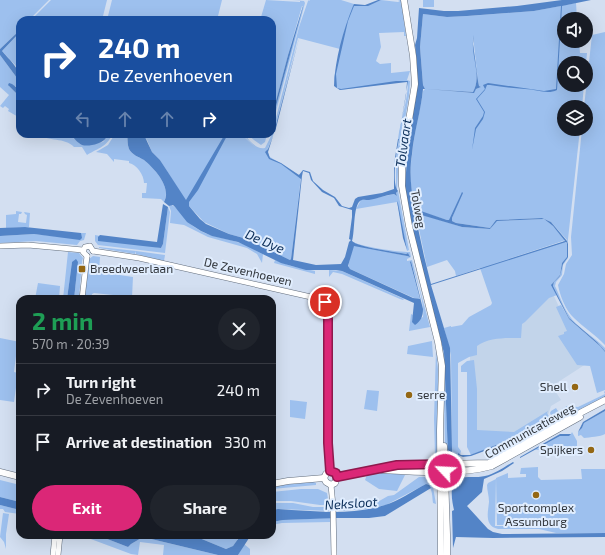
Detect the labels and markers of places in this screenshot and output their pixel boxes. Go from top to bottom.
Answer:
place label: Breedweerlaan [90,261,173,275]
marker: Breedweerlaan [77,264,87,274]
pin [308,285,342,319]
place label: Shell [540,379,567,393]
marker: Shell [570,382,580,392]
place label: serre [417,387,445,401]
marker: serre [404,390,414,400]
place label: Spijkers [540,442,583,457]
marker: Spijkers [586,445,596,455]
marker: Sportcomplex Assumburg [531,490,541,500]
place label: Sportcomplex Assumburg [498,500,575,528]

